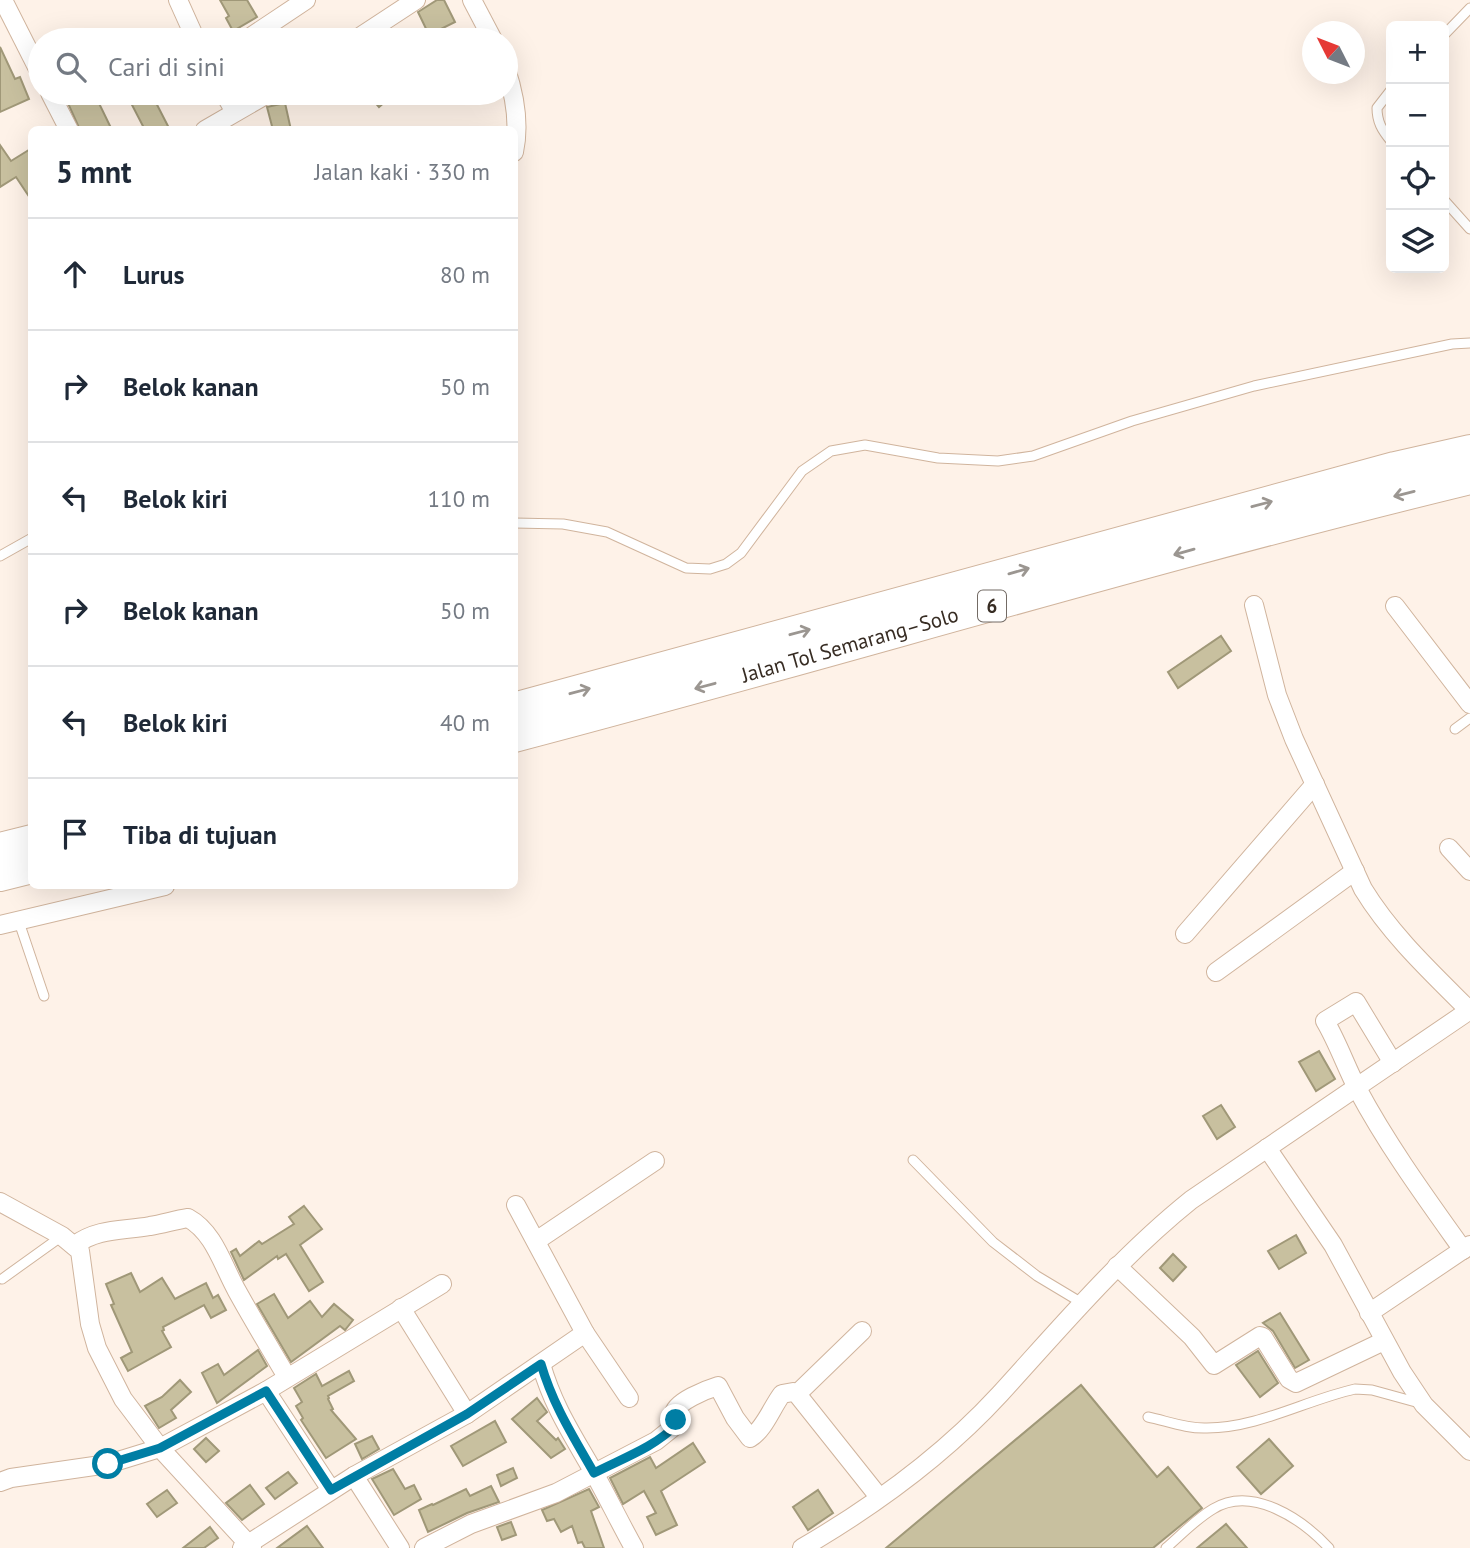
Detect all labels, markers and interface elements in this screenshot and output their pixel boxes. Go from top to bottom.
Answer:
north arrow [1302,21,1365,84]
map controls [1386,21,1449,273]
button: + [1386,21,1449,84]
search box [28,28,518,105]
icon: search [52,48,90,86]
text: Cari di sini [108,50,225,83]
button: − [1386,84,1449,147]
button: locate [1386,147,1449,210]
text: 5 mnt [56,152,132,191]
text: Jalan kaki · 330 m [315,157,490,186]
button: layers [1386,210,1449,273]
icon: ahead [56,255,94,293]
text: Lurus [123,258,184,291]
text: 80 m [440,260,490,289]
icon: right [56,367,94,405]
text: Belok kanan [123,370,259,403]
text: 50 m [440,372,490,401]
icon: left [56,479,94,517]
text: Belok kiri [123,482,228,515]
text: 110 m [428,484,490,513]
one-way arrow [1393,488,1416,501]
one-way arrow [1250,497,1273,510]
one-way arrow [1173,546,1196,559]
one-way arrow [1008,564,1030,577]
road number: 6 [978,590,1006,622]
icon: right [56,591,94,629]
text: Belok kanan [123,594,259,627]
text: 50 m [440,596,490,625]
street label: Jalan Tol Semarang–Solo [737,601,962,689]
one-way arrow [788,625,811,638]
one-way arrow [694,680,716,693]
one-way arrow [569,684,591,697]
icon: left [56,703,94,741]
text: Belok kiri [123,706,228,739]
text: 40 m [440,708,490,737]
icon: arrive [56,815,94,853]
text: Tiba di tujuan [123,818,277,851]
route end [660,1404,691,1435]
route start [92,1448,123,1479]

